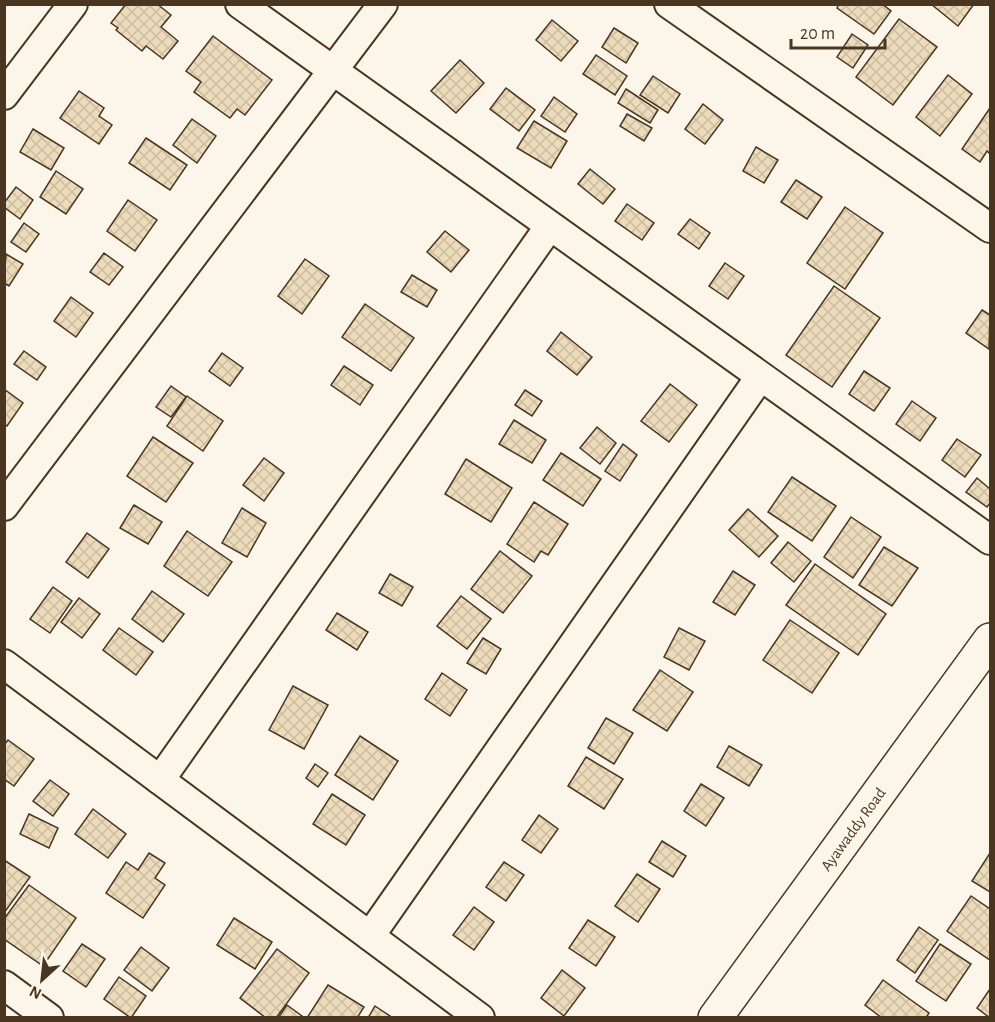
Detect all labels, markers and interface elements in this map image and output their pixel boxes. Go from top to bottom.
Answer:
scale bar [791,12,886,50]
text: 20 m [800,25,835,43]
street label: Ayawaddy Road [818,785,889,874]
north arrow [12,950,72,1010]
text: N [27,983,44,1002]

